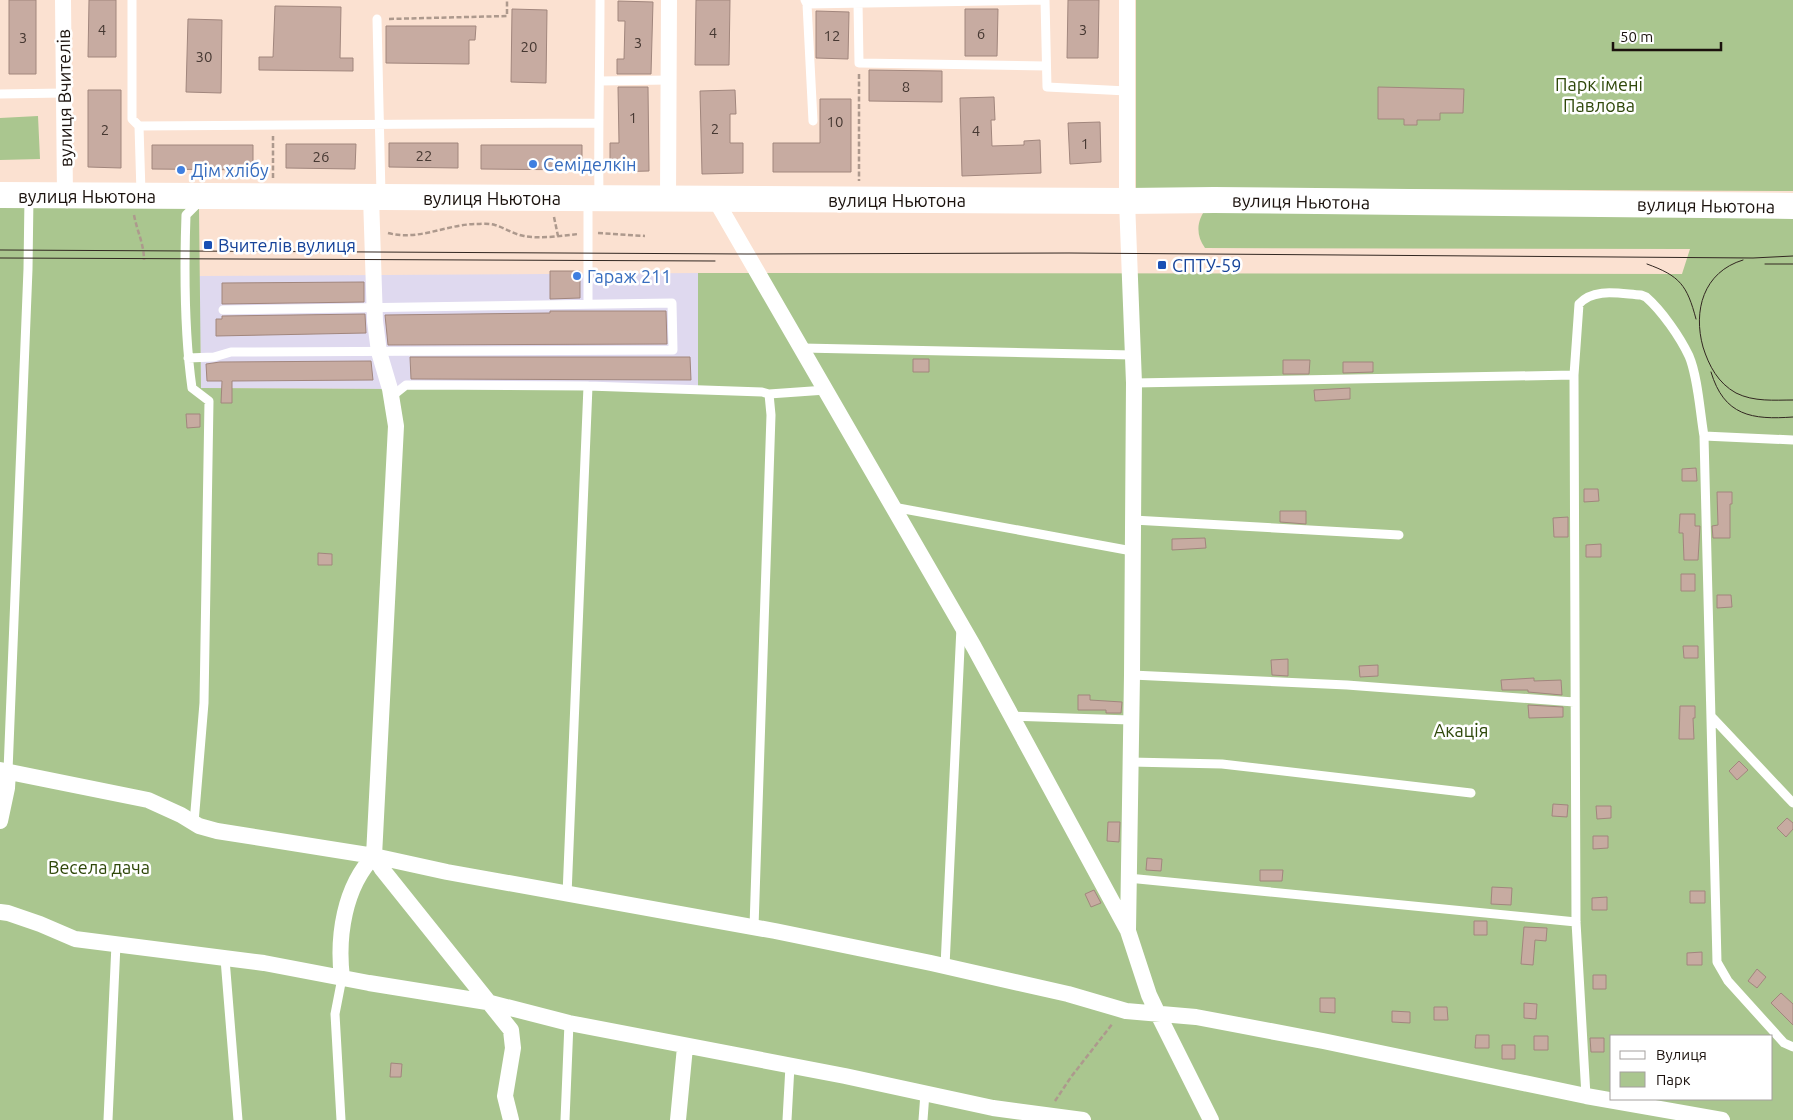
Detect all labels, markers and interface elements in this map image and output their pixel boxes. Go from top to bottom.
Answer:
scale bar [1613,20,1720,52]
house number: 4 [98,21,106,38]
house number: 3 [1079,21,1087,38]
house number: 4 [709,24,717,41]
house number: 6 [977,25,985,42]
house number: 12 [824,27,840,44]
text: 50 m [1620,28,1653,45]
house number: 3 [19,29,27,46]
street label: вулиця Вчителів [53,29,75,167]
house number: 3 [634,34,642,51]
house number: 20 [521,38,537,55]
house number: 30 [196,48,212,65]
park label: Парк імені Павлова [1555,74,1643,115]
house number: 8 [902,78,910,95]
house number: 1 [629,109,637,126]
house number: 10 [827,113,843,130]
house number: 2 [711,120,719,137]
house number: 2 [101,121,109,138]
house number: 4 [972,122,980,139]
house number: 1 [1081,135,1089,152]
house number: 22 [416,147,432,164]
house number: 26 [313,148,329,165]
place label: Семіделкін [543,154,637,174]
marker: Семіделкін [527,158,539,170]
place label: Дім хлібу [191,160,269,180]
marker: Дім хлібу [175,164,187,176]
street label: вулиця Ньютона [18,186,156,206]
street label: вулиця Ньютона [423,188,561,208]
street label: вулиця Ньютона [828,190,966,210]
street label: вулиця Ньютона [1232,190,1370,212]
street label: вулиця Ньютона [1637,194,1775,216]
place label: Вчителів вулиця [218,235,356,255]
marker: Вчителів вулиця [202,239,214,251]
place label: СПТУ-59 [1172,255,1241,275]
marker: СПТУ-59 [1156,259,1168,271]
place label: Гараж 211 [587,266,671,286]
marker: Гараж 211 [571,270,583,282]
park label: Акація [1434,720,1488,740]
park label: Весела дача [48,857,150,877]
legend [1610,1035,1773,1100]
text: Вулиця [1656,1046,1707,1063]
text: Парк [1656,1071,1691,1088]

